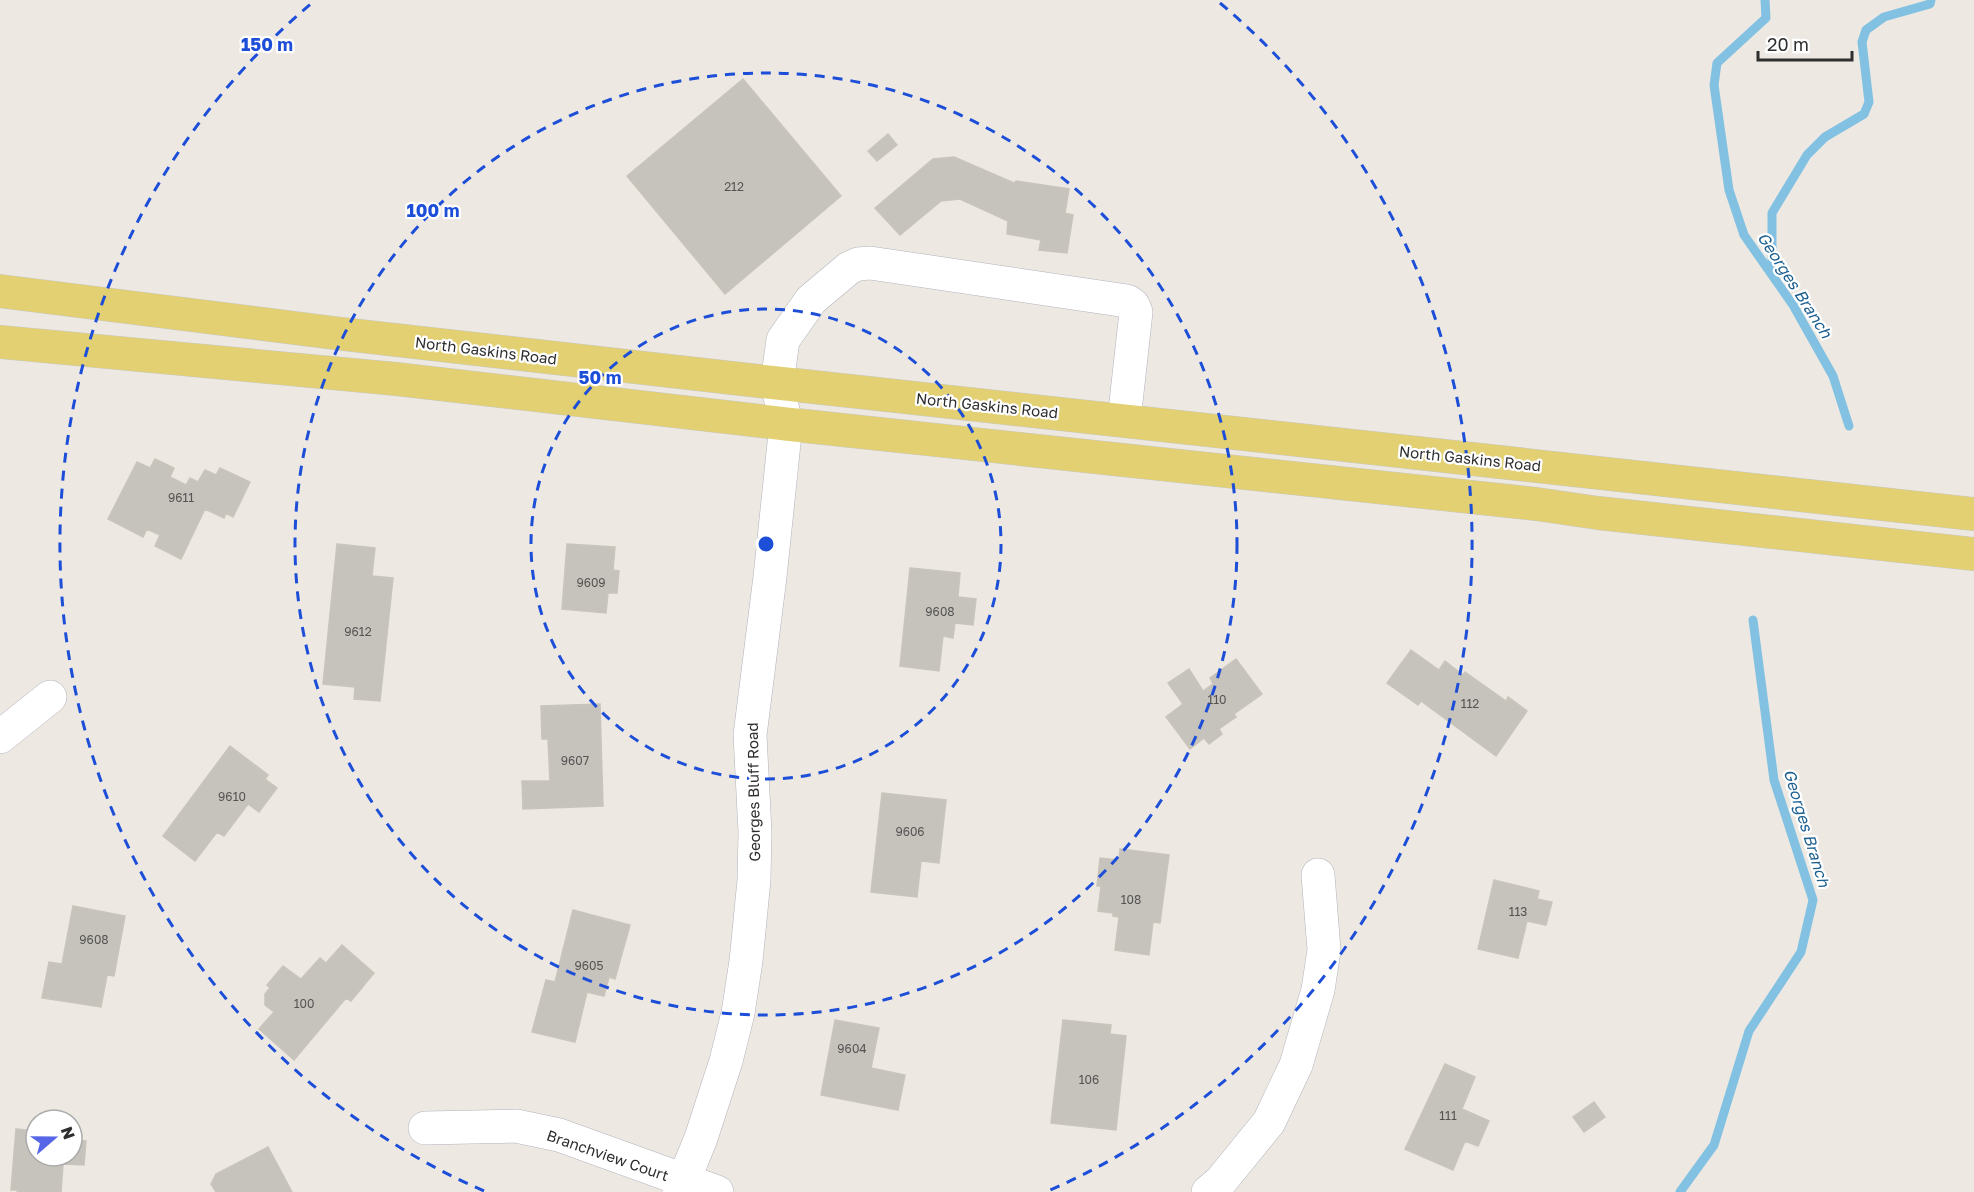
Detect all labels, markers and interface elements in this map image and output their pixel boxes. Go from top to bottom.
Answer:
scale bar [1758,24,1852,62]
text: 150 m [241,33,293,55]
text: 20 m [1767,33,1809,55]
house number: 212 [724,179,744,194]
text: 100 m [407,199,459,221]
water label: Georges Branch [1753,228,1837,343]
street label: North Gaskins Road [414,332,558,368]
text: 50 m [579,366,621,388]
street label: North Gaskins Road [915,389,1059,421]
street label: North Gaskins Road [1398,442,1542,474]
house number: 9611 [168,490,194,505]
centre of rings [756,534,776,554]
house number: 9609 [576,575,606,590]
house number: 9608 [925,604,955,619]
house number: 9612 [344,624,372,639]
house number: 110 [1207,692,1227,707]
house number: 112 [1461,696,1479,711]
street label: Georges Bluff Road [743,722,763,862]
house number: 9607 [561,753,589,768]
water label: Georges Branch [1780,767,1835,890]
house number: 9610 [218,789,246,804]
house number: 9606 [895,824,925,839]
house number: 108 [1121,892,1141,907]
house number: 113 [1509,904,1527,919]
house number: 9608 [79,932,109,947]
house number: 9605 [575,958,603,973]
house number: 100 [294,996,314,1011]
house number: 9604 [837,1041,867,1056]
house number: 106 [1079,1072,1099,1087]
north arrow [24,1108,84,1168]
house number: 111 [1439,1108,1457,1123]
text: N [57,1124,80,1142]
street label: Branchview Court [545,1126,671,1184]

